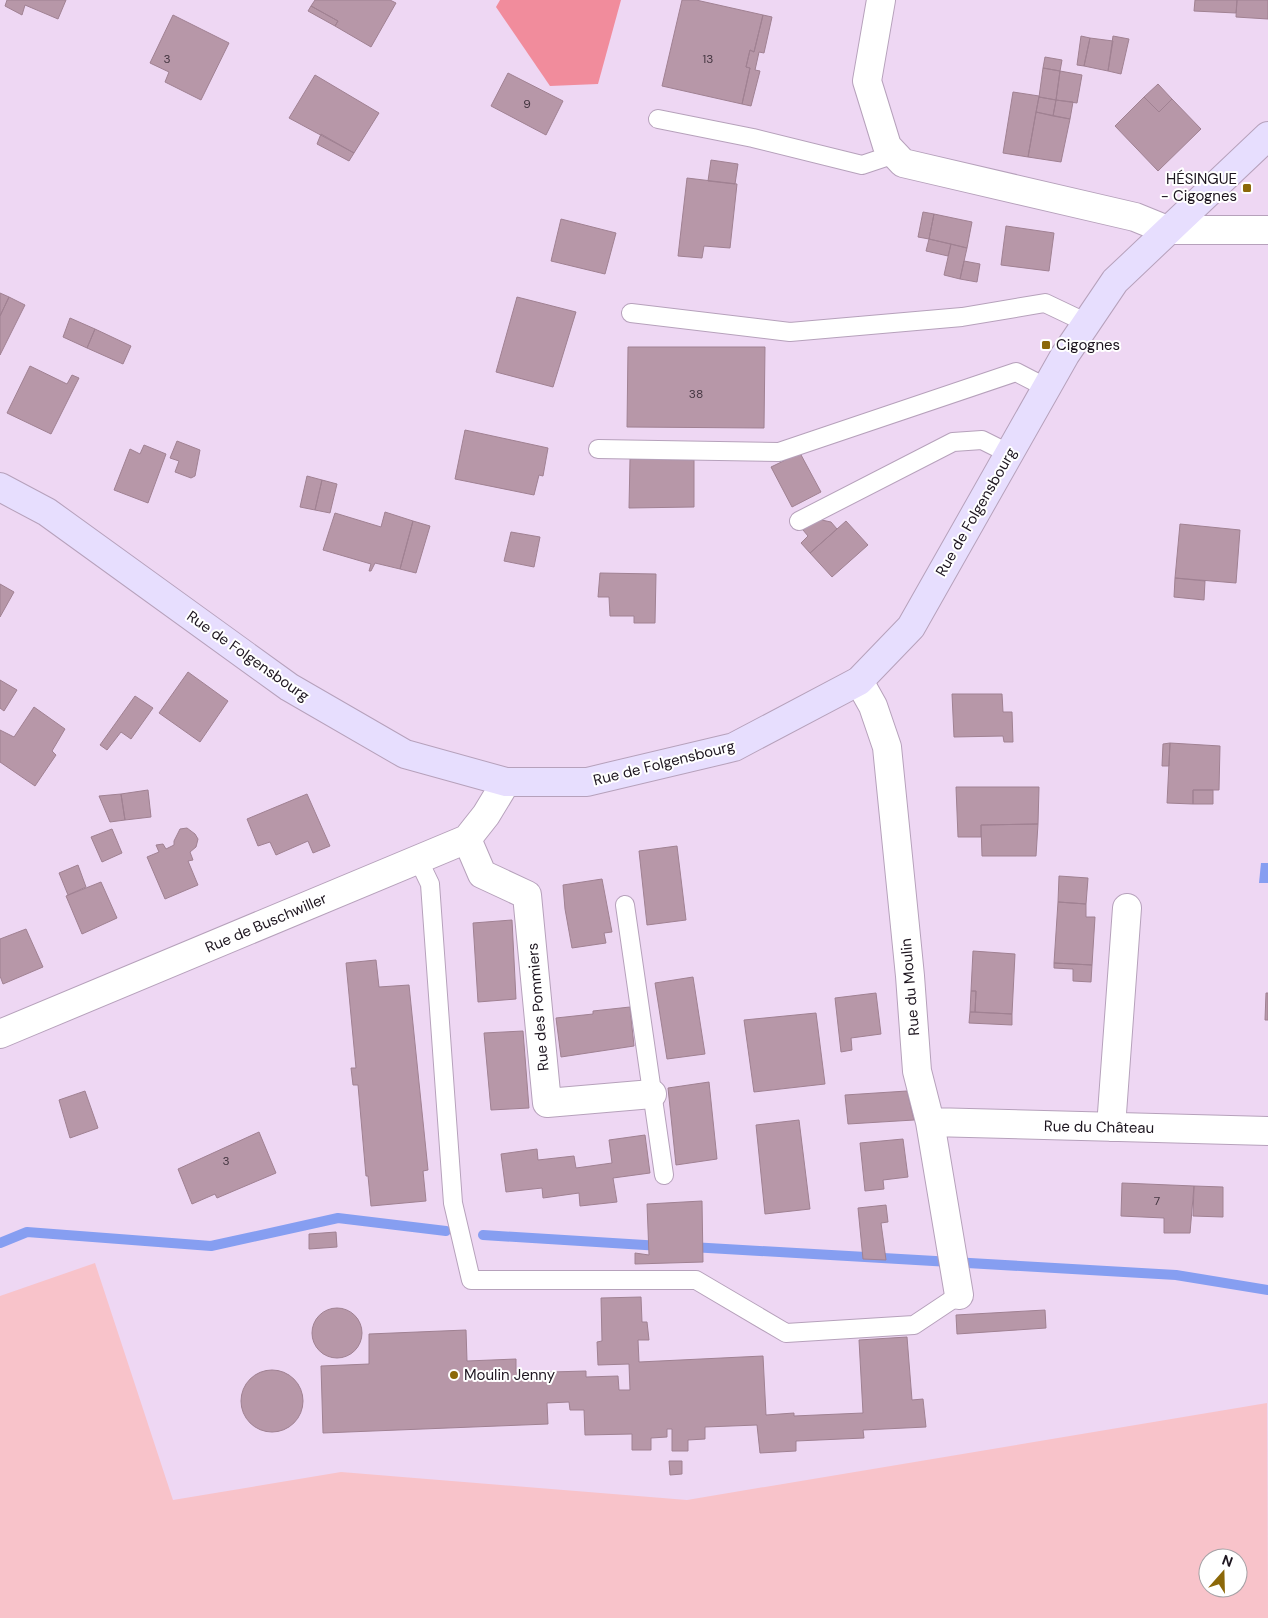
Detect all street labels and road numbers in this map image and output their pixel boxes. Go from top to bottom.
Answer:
street label: Rue de Folgensbourg [931,444,1021,580]
street label: Rue de Folgensbourg [183,606,313,706]
street label: Rue de Folgensbourg [591,736,737,790]
street label: Rue de Buschwiller [202,888,330,958]
street label: Rue du Moulin [896,937,924,1037]
street label: Rue des Pommiers [522,942,554,1072]
street label: Rue du Château [1044,1116,1154,1138]

